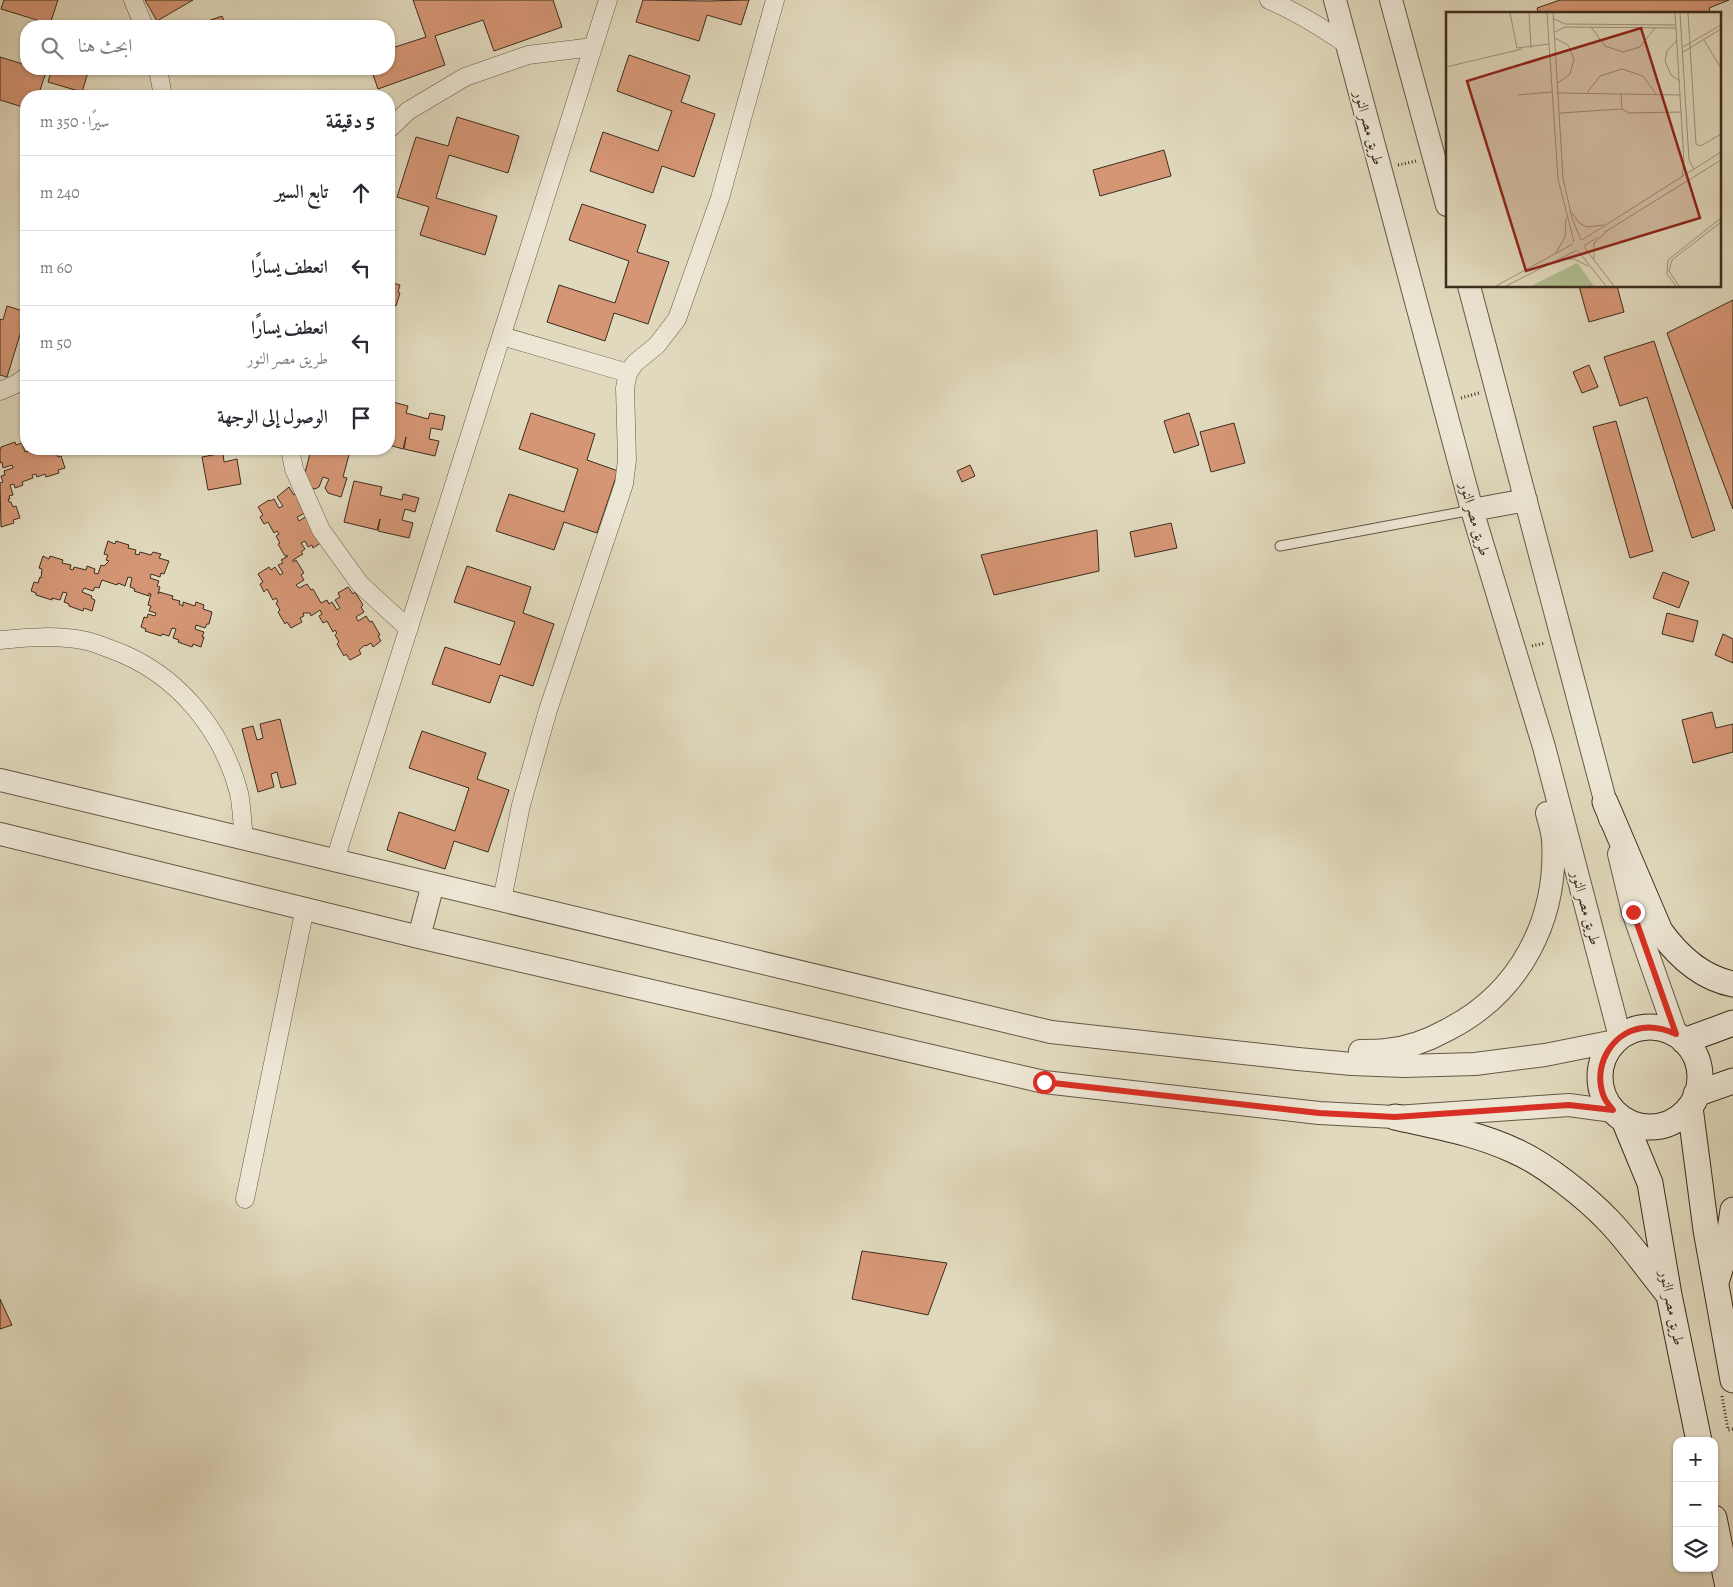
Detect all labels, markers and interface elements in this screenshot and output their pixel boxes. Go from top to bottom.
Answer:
inset map [1446,12,1720,288]
search box [20,20,395,75]
text: ابحث هنا [78,33,132,59]
icon: search [38,34,66,62]
street label: طريق مصر النور [1349,87,1388,167]
text: 5 دقيقة [326,107,375,135]
text: سيرًا · 350 m [40,111,109,133]
text: تابع السير [275,179,328,205]
icon: ahead [347,179,375,207]
text: 240 m [40,182,80,204]
text: انعطف يسارًا [251,254,328,280]
icon: left [347,254,375,282]
text: 60 m [40,257,72,279]
text: انعطف يسارًا [251,315,328,341]
icon: left [347,329,375,357]
text: 50 m [40,332,72,354]
text: طريق مصر النور [247,348,328,370]
text: الوصول إلى الوجهة [217,404,328,430]
icon: arrive [347,404,375,432]
street label: طريق مصر النور [1454,478,1495,558]
street label: طريق مصر النور [1566,867,1605,947]
route end [1622,901,1645,924]
route start [1033,1071,1056,1094]
street label: طريق مصر النور [1655,1267,1689,1347]
map controls [1673,1437,1718,1572]
button: + [1673,1437,1718,1482]
button: − [1673,1482,1718,1527]
button: layers [1673,1527,1718,1572]

